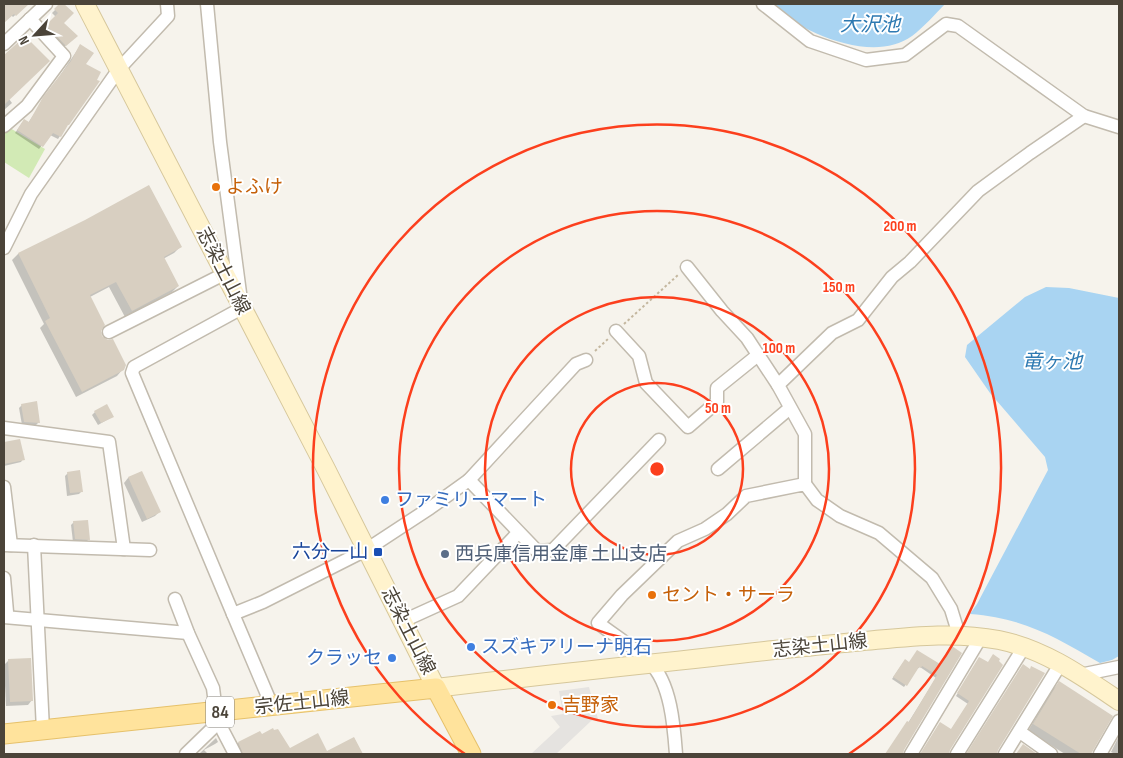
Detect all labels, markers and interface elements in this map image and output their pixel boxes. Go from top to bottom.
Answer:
north arrow [10,10,60,60]
water label: 大沢池 [840,13,902,37]
text: N [14,33,33,48]
place label: よふけ [226,176,283,199]
marker: よふけ [210,181,222,193]
text: 200 m [883,217,917,236]
street label: 志染土山線 [191,223,255,319]
text: 150 m [823,278,855,297]
text: 100 m [763,339,795,358]
water label: 竜ヶ池 [1022,350,1084,374]
text: 50 m [705,399,731,418]
centre of rings [648,460,666,478]
place label: ファミリーマート [395,489,547,512]
marker: ファミリーマート [379,494,391,506]
place label: 六分一山 [292,541,368,564]
place label: 西兵庫信用金庫 土山支店 [455,543,667,566]
marker: 六分一山 [372,546,384,558]
marker: 西兵庫信用金庫 土山支店 [439,548,451,560]
street label: 志染土山線 [376,583,440,679]
place label: セント・サーラ [662,584,795,607]
marker: セント・サーラ [646,589,658,601]
street label: 志染土山線 [772,630,868,662]
place label: スズキアリーナ明石 [481,636,652,659]
marker: スズキアリーナ明石 [465,641,477,653]
place label: クラッセ [306,647,382,670]
marker: クラッセ [386,652,398,664]
street label: 宗佐土山線 [254,687,350,719]
place label: 吉野家 [562,694,619,717]
road number: 84 [206,696,234,728]
marker: 吉野家 [546,699,558,711]

